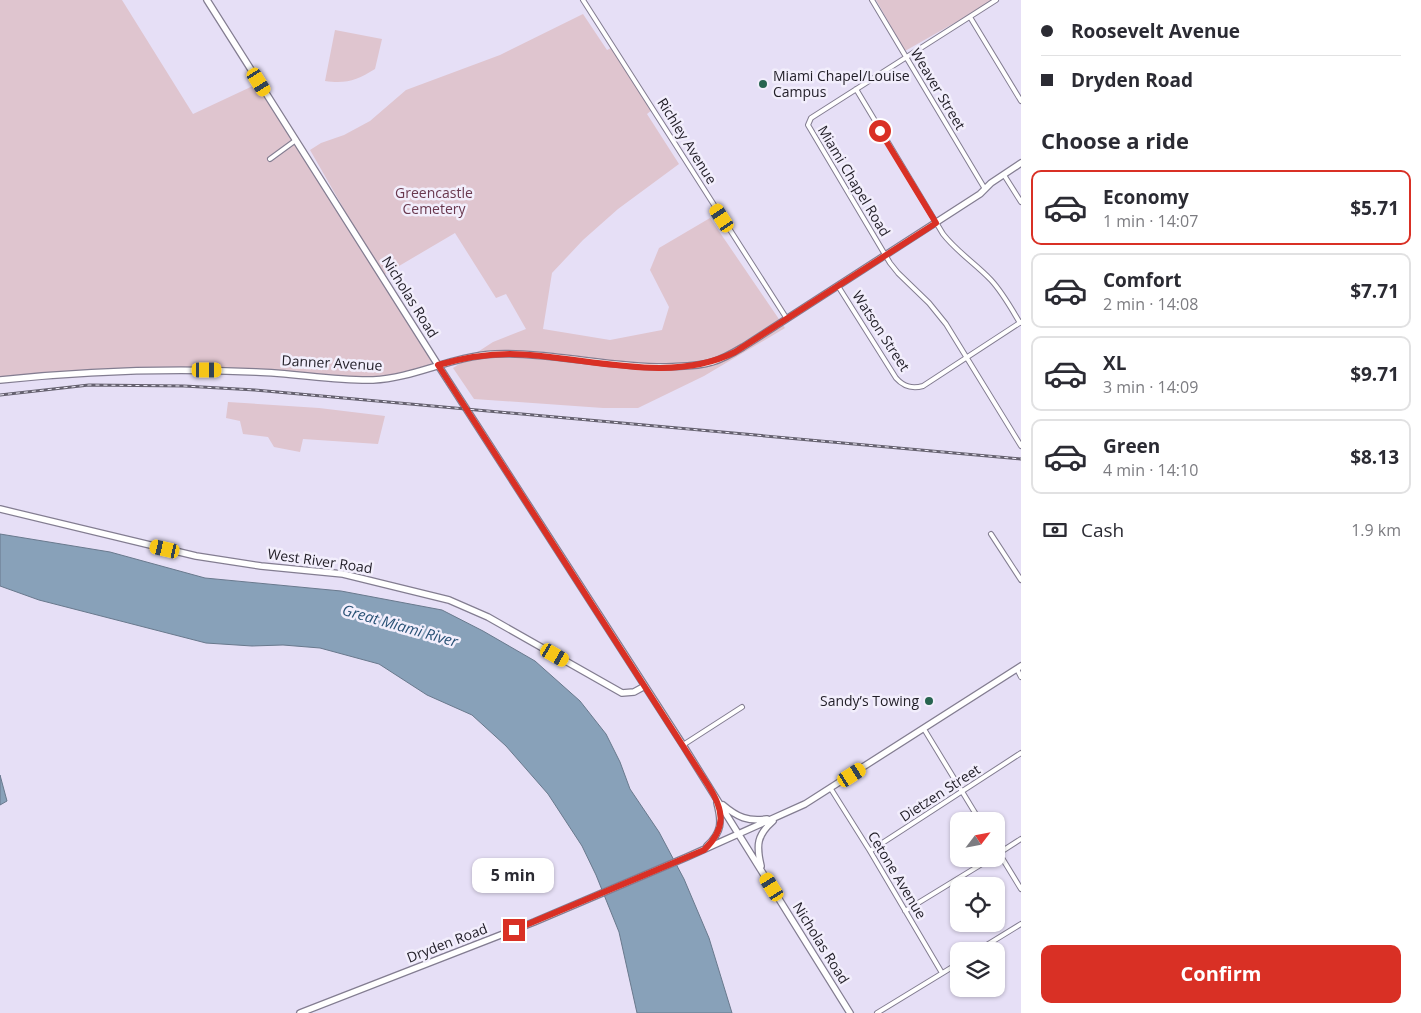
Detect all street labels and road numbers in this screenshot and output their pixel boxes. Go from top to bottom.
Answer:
street label: Weaver Street [907,44,970,133]
street label: Richley Avenue [653,94,722,188]
street label: Miami Chapel Road [814,122,895,240]
street label: Nicholas Road [378,252,443,341]
street label: Watson Street [848,287,914,375]
street label: Danner Avenue [281,350,383,375]
street label: West River Road [266,544,374,577]
street label: Dietzen Street [896,759,984,826]
street label: Cetone Avenue [864,827,931,922]
street label: Nicholas Road [789,898,854,987]
street label: Dryden Road [404,918,490,967]

